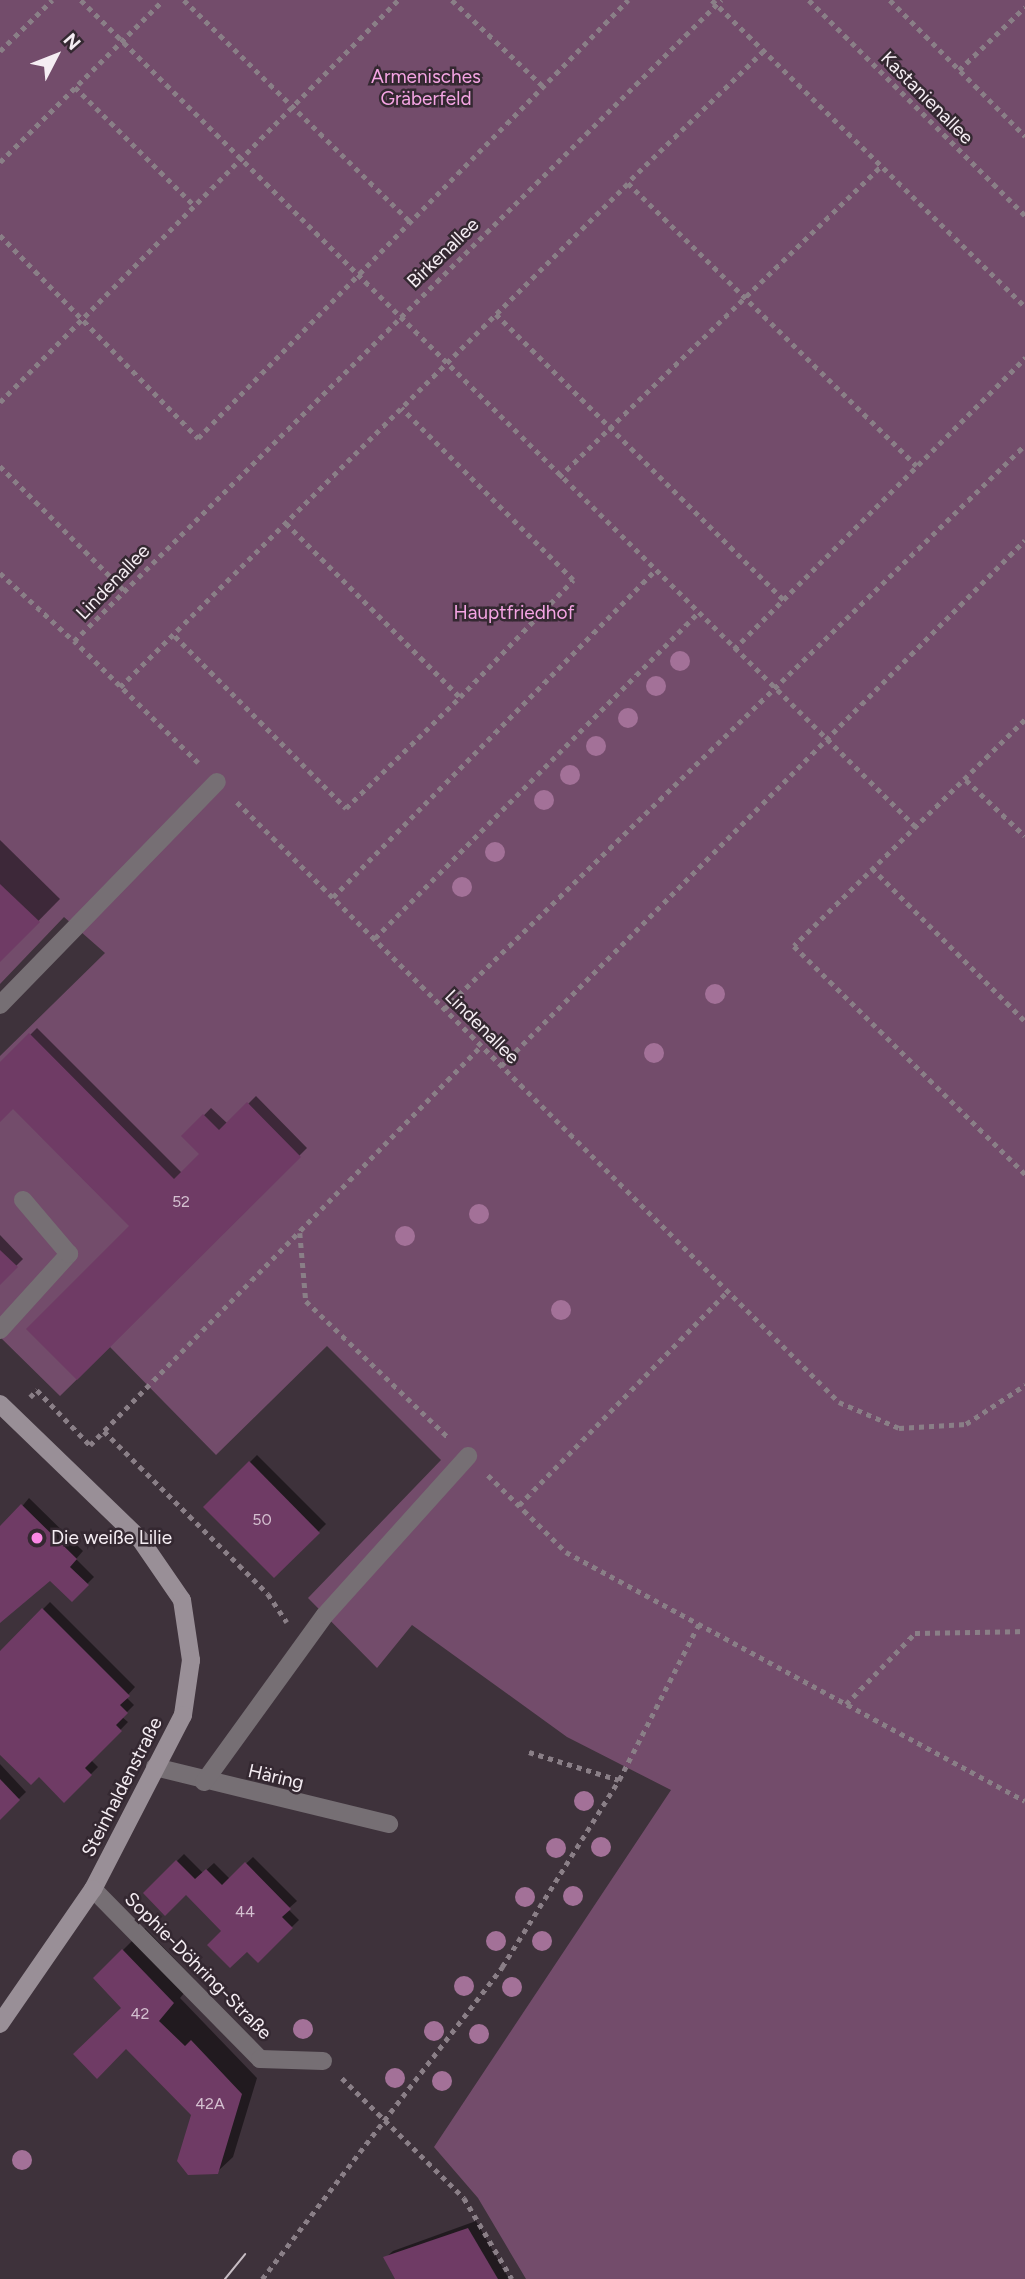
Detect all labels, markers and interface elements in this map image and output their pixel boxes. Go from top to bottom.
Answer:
north arrow [21,21,91,91]
text: N [59,28,85,55]
street label: Kastanienallee [876,47,978,149]
park label: Armenisches Gräberfeld [371,66,481,110]
street label: Birkenallee [402,213,484,293]
street label: Lindenallee [72,540,154,624]
park label: Hauptfriedhof [454,602,574,624]
street label: Lindenallee [440,985,524,1069]
house number: 52 [172,1192,190,1212]
house number: 50 [252,1510,272,1530]
place label: Die weiße Lilie [51,1527,172,1549]
marker: Die weiße Lilie [29,1530,45,1546]
street label: Steinhaldenstraße [77,1713,167,1861]
street label: Häring [246,1760,306,1794]
street label: Sophie-Döhring-Straße [120,1888,276,2044]
house number: 44 [235,1902,255,1922]
house number: 42 [131,2004,149,2024]
house number: 42A [195,2094,225,2114]

